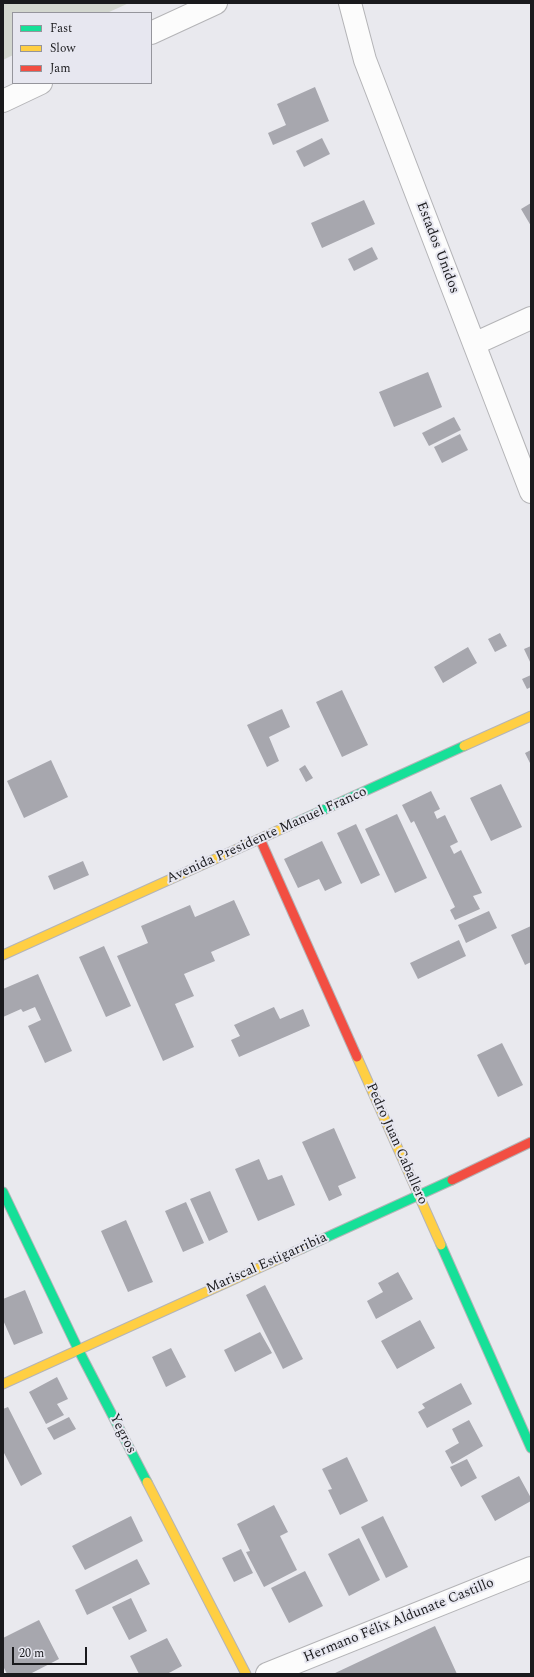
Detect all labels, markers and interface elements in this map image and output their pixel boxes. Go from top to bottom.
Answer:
legend [12,12,152,84]
text: Fast [50,19,72,38]
text: Slow [50,39,75,58]
text: Jam [50,59,71,78]
street label: Estados Unidos [412,200,462,296]
street label: Avenida Presidente Manuel Franco [164,784,370,888]
street label: Pedro Juan Caballero [362,1081,430,1207]
street label: Mariscal Estigarribia [204,1230,330,1298]
street label: Yegros [105,1411,139,1457]
street label: Hermano Félix Aldunate Castillo [301,1575,497,1667]
scale bar [14,1639,89,1665]
text: 20 m [19,1644,44,1663]

